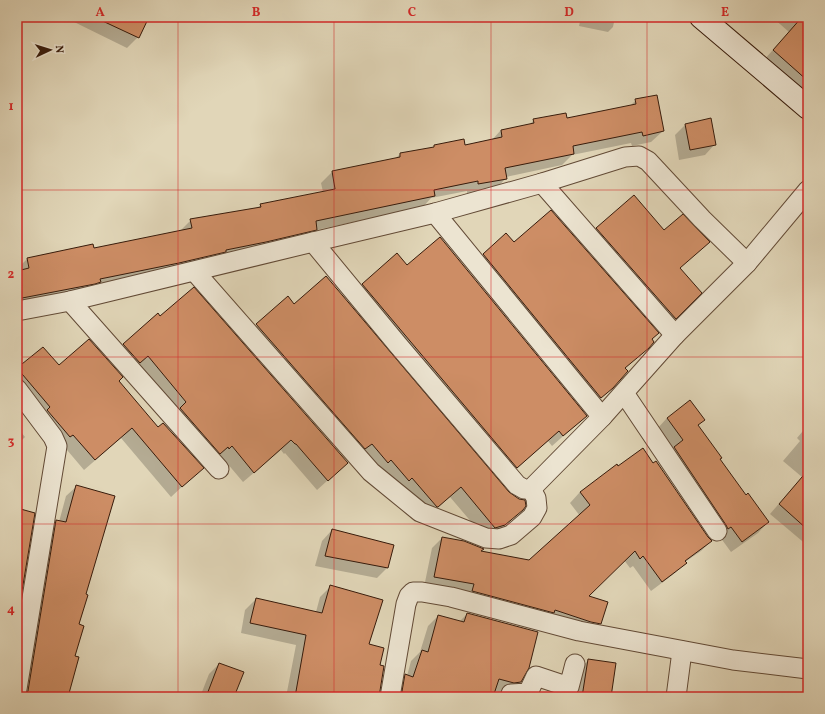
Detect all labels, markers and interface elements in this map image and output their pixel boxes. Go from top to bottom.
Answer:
text: A [95,4,105,22]
text: B [252,4,261,22]
text: C [408,4,416,22]
text: D [564,4,574,22]
text: E [721,4,729,22]
north arrow [30,30,70,70]
text: N [51,45,66,54]
text: 1 [8,98,14,116]
text: 2 [8,266,15,284]
text: 3 [8,433,15,451]
text: 4 [7,601,15,619]

